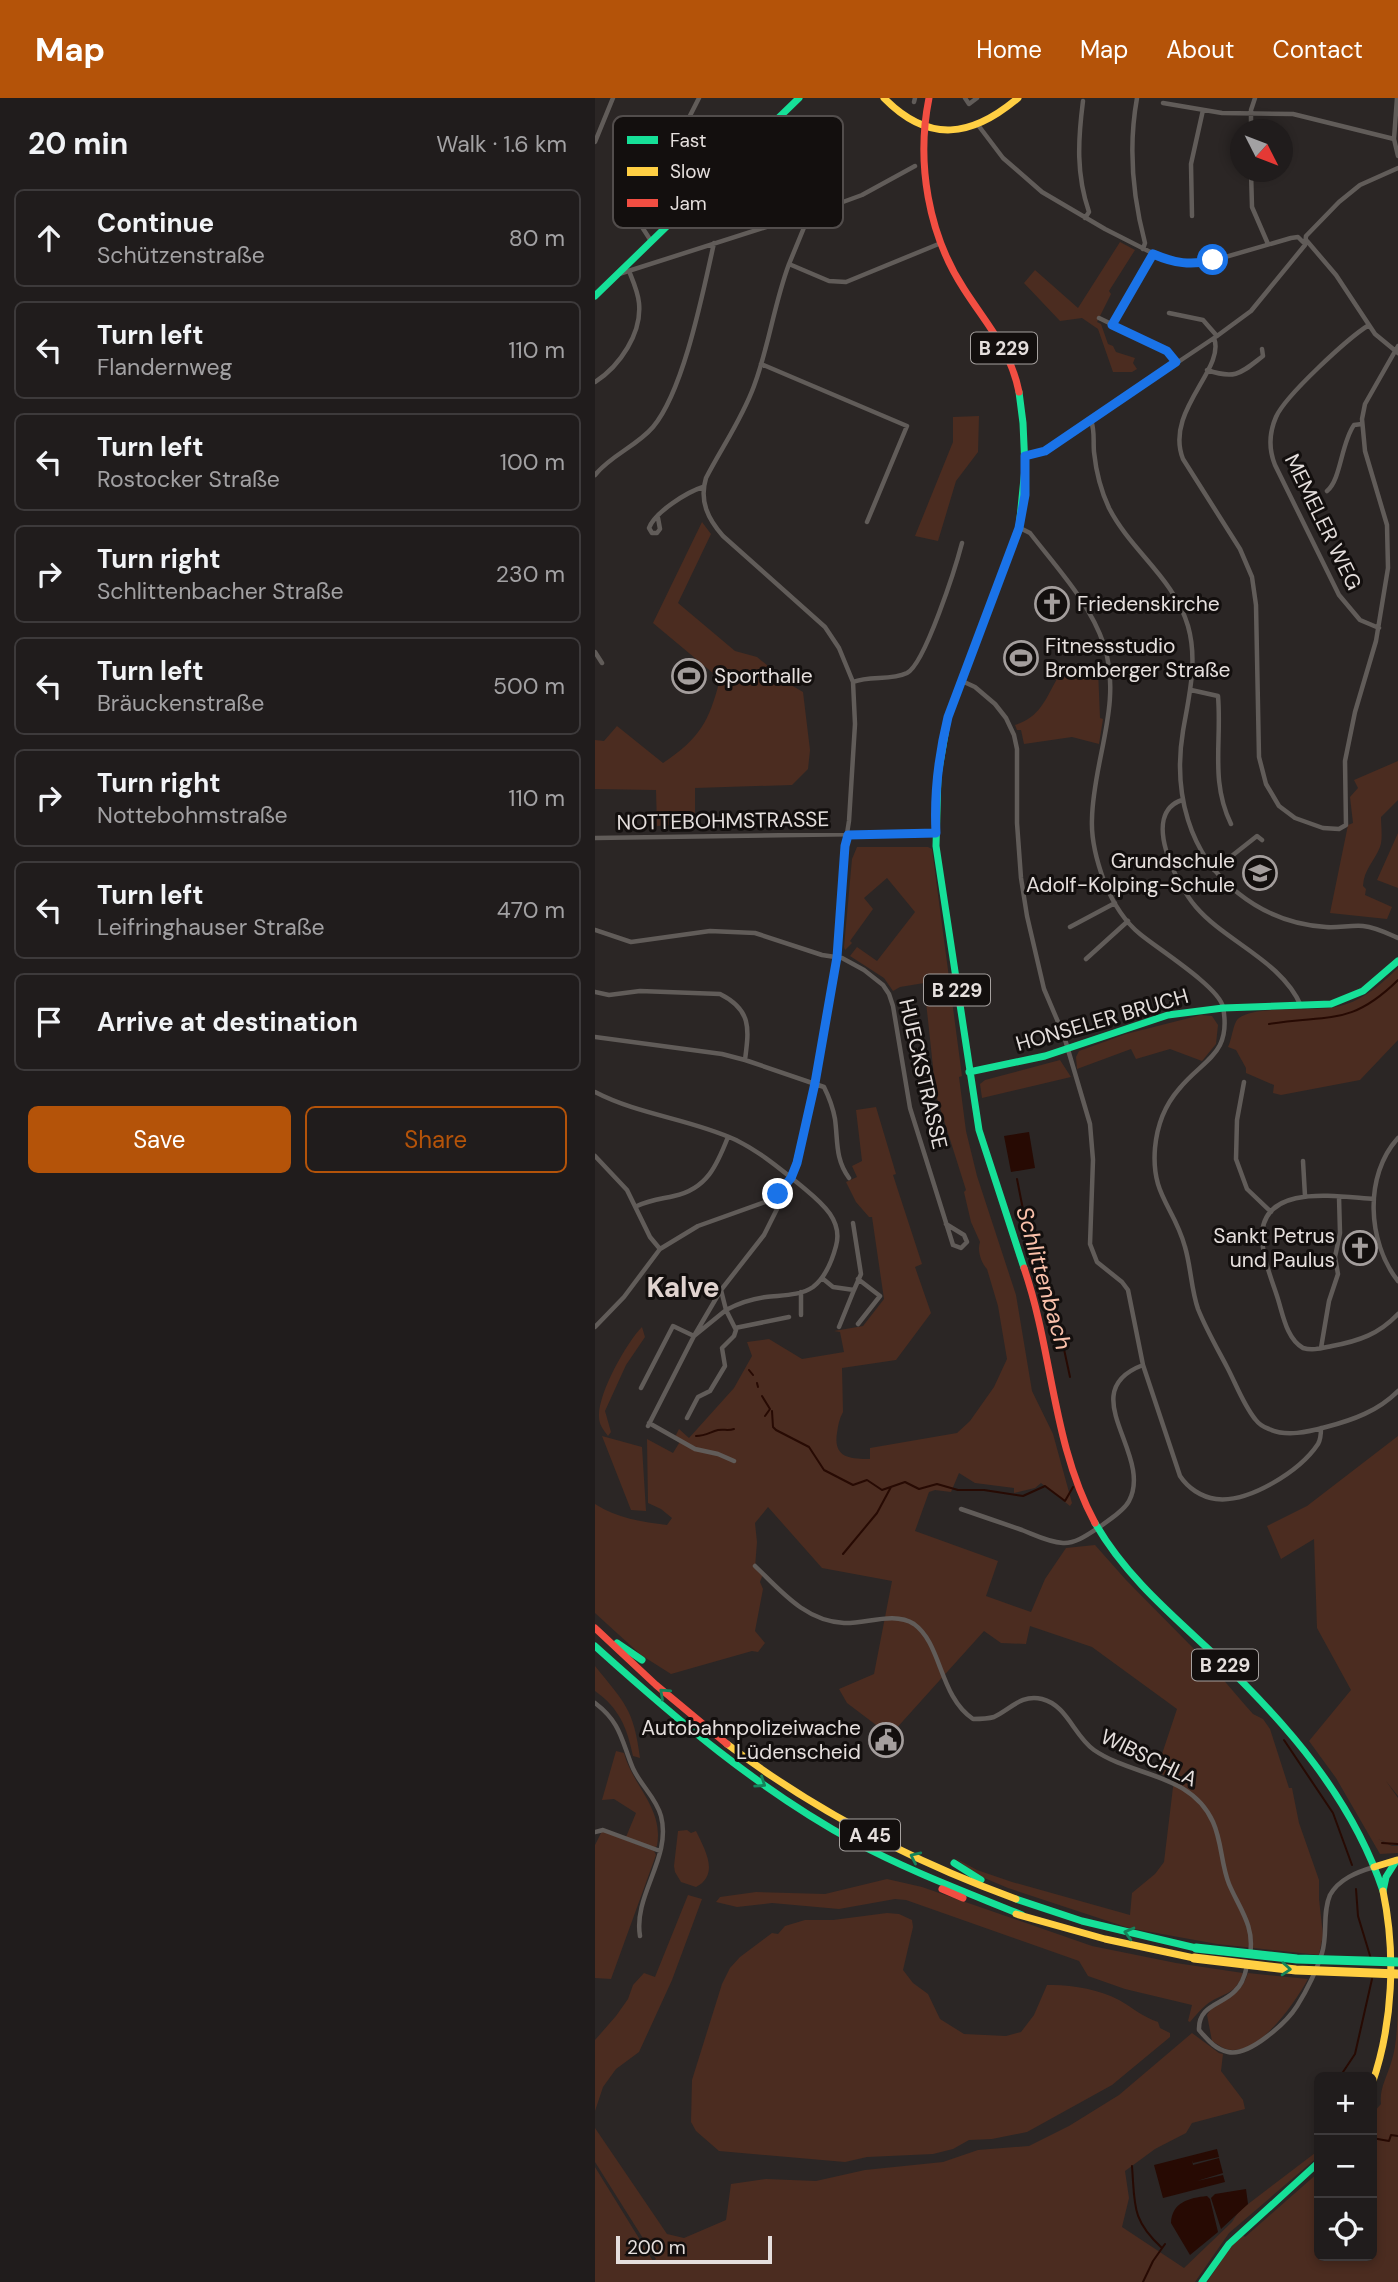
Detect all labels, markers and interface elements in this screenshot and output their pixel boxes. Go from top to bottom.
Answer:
text: Map [35,28,105,71]
text: Home [976,34,1042,65]
text: Map [1080,34,1128,65]
text: About [1166,34,1235,65]
text: Contact [1273,34,1363,65]
legend [613,116,843,228]
north arrow [1230,119,1293,182]
text: 20 min [28,124,128,163]
text: Fast [670,128,706,153]
text: Walk · 1.6 km [436,129,567,159]
text: Slow [670,159,711,184]
text: Jam [670,191,707,216]
text: Continue [97,206,214,240]
icon: ahead [30,219,68,257]
text: 80 m [509,223,565,253]
text: Schützenstraße [97,240,265,270]
route start [1197,244,1228,275]
text: Turn left [97,318,204,352]
icon: left [30,331,68,369]
road number: B 229 [971,332,1037,364]
text: 110 m [508,335,565,365]
text: Flandernweg [97,352,232,382]
text: Turn left [97,430,204,464]
icon: left [30,443,68,481]
text: 100 m [500,447,565,477]
street label: MEMELER WEG [1278,449,1368,595]
text: Rostocker Straße [97,464,280,494]
text: Turn right [97,542,221,576]
icon: right [30,555,68,593]
text: 230 m [496,559,565,589]
text: Schlittenbacher Straße [97,576,344,606]
church icon: Friedenskirche [1033,585,1071,623]
place label: Friedenskirche [1077,590,1220,618]
place label: Fitnessstudio Bromberger Straße [1045,632,1231,684]
sports icon: Fitnessstudio Bromberger Straße [1002,639,1040,677]
text: Turn left [97,654,204,688]
sports icon: Sporthalle [670,657,708,695]
place label: Sporthalle [714,662,813,690]
icon: left [30,667,68,705]
text: 500 m [493,671,565,701]
text: Bräuckenstraße [97,688,264,718]
text: Turn right [97,766,221,800]
icon: right [30,779,68,817]
text: 110 m [508,783,565,813]
text: Nottebohmstraße [97,800,288,830]
street label: NOTTEBOHMSTRASSE [616,805,830,837]
place label: Grundschule Adolf-Kolping-Schule [1026,847,1235,899]
school or university icon: Grundschule Adolf-Kolping-Schule [1241,854,1279,892]
text: Turn left [97,878,204,912]
icon: left [30,891,68,929]
text: 470 m [497,895,565,925]
text: Leifringhauser Straße [97,912,325,942]
road number: B 229 [924,974,990,1006]
street label: HONSELER BRUCH [1012,982,1192,1058]
street label: HUECKSTRASSE [892,996,954,1152]
icon: arrive [30,1003,68,1041]
text: Arrive at destination [97,1005,358,1039]
button: Save [28,1106,291,1173]
button: Share [305,1106,567,1173]
route end [762,1178,793,1209]
water label: Schlittenbach [1009,1203,1079,1353]
place label: Sankt Petrus und Paulus [1213,1222,1335,1274]
church icon: Sankt Petrus und Paulus [1341,1229,1379,1267]
district label: Kalve [646,1269,720,1306]
road number: B 229 [1192,1650,1258,1680]
one-way arrow [659,1689,672,1701]
place label: Autobahnpolizeiwache Lüdenscheid [641,1714,861,1766]
public building icon: Autobahnpolizeiwache Lüdenscheid [867,1721,905,1759]
street label: WIBSCHLA [1096,1723,1202,1793]
one-way arrow [753,1775,766,1787]
road number: A 45 [840,1820,900,1850]
one-way arrow [910,1851,922,1865]
one-way arrow [1123,1927,1135,1941]
one-way arrow [1281,1961,1292,1976]
map controls [1314,2072,1377,2261]
button: + [1314,2072,1377,2135]
button: − [1314,2135,1377,2198]
button: locate [1314,2198,1377,2261]
scale bar [616,2233,772,2265]
text: 200 m [627,2235,686,2260]

